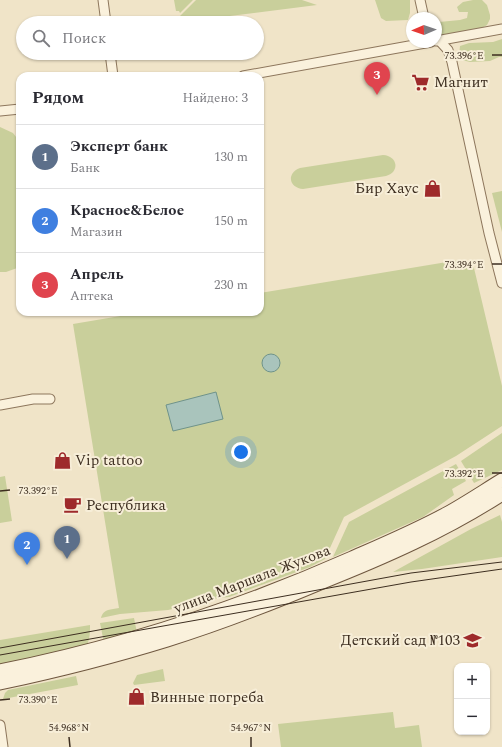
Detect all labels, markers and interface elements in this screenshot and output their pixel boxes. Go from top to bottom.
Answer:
north arrow [406,12,442,48]
search box [16,16,264,60]
icon: search [30,27,52,49]
text: Поиск [62,27,106,50]
text: 73.396°E [444,48,484,64]
pin: 3 [364,62,390,95]
place label: Магнит [434,71,488,94]
supermarket icon: Магнит [411,72,431,92]
text: Рядом [32,85,84,111]
text: Найдено: 3 [182,88,248,108]
text: Эксперт банк [70,135,168,158]
text: 1 [41,147,49,167]
text: 130 m [214,147,248,167]
text: Банк [70,158,100,178]
place label: Бир Хаус [355,177,419,200]
shop icon: Бир Хаус [422,178,442,198]
text: Красное&Белое [70,199,184,222]
text: 2 [41,211,49,231]
text: 150 m [214,211,248,231]
text: Магазин [70,222,122,242]
text: 73.394°E [444,257,484,273]
text: Апрель [70,263,124,286]
text: 3 [41,275,49,295]
text: 230 m [214,275,248,295]
text: Аптека [70,286,113,306]
your location [231,442,251,462]
place label: Vip tattoo [75,449,143,472]
shop icon: Vip tattoo [52,450,72,470]
text: 73.392°E [444,466,484,482]
text: 73.392°E [18,483,58,499]
place label: Республика [86,494,167,517]
cafe icon: Республика [63,495,83,515]
pin: 1 [54,526,80,559]
pin: 2 [14,532,40,565]
street label: улица Маршала Жукова [170,539,335,620]
place label: Детский сад №103 [341,629,460,652]
school or university icon: Детский сад №103 [463,630,483,650]
map controls [454,663,490,735]
button: + [454,663,490,699]
place label: Винные погреба [150,686,264,709]
shop icon: Винные погреба [127,687,147,707]
text: 73.390°E [18,692,58,708]
button: − [454,699,490,735]
text: 54.968°N [49,720,89,736]
text: 54.967°N [231,720,271,736]

